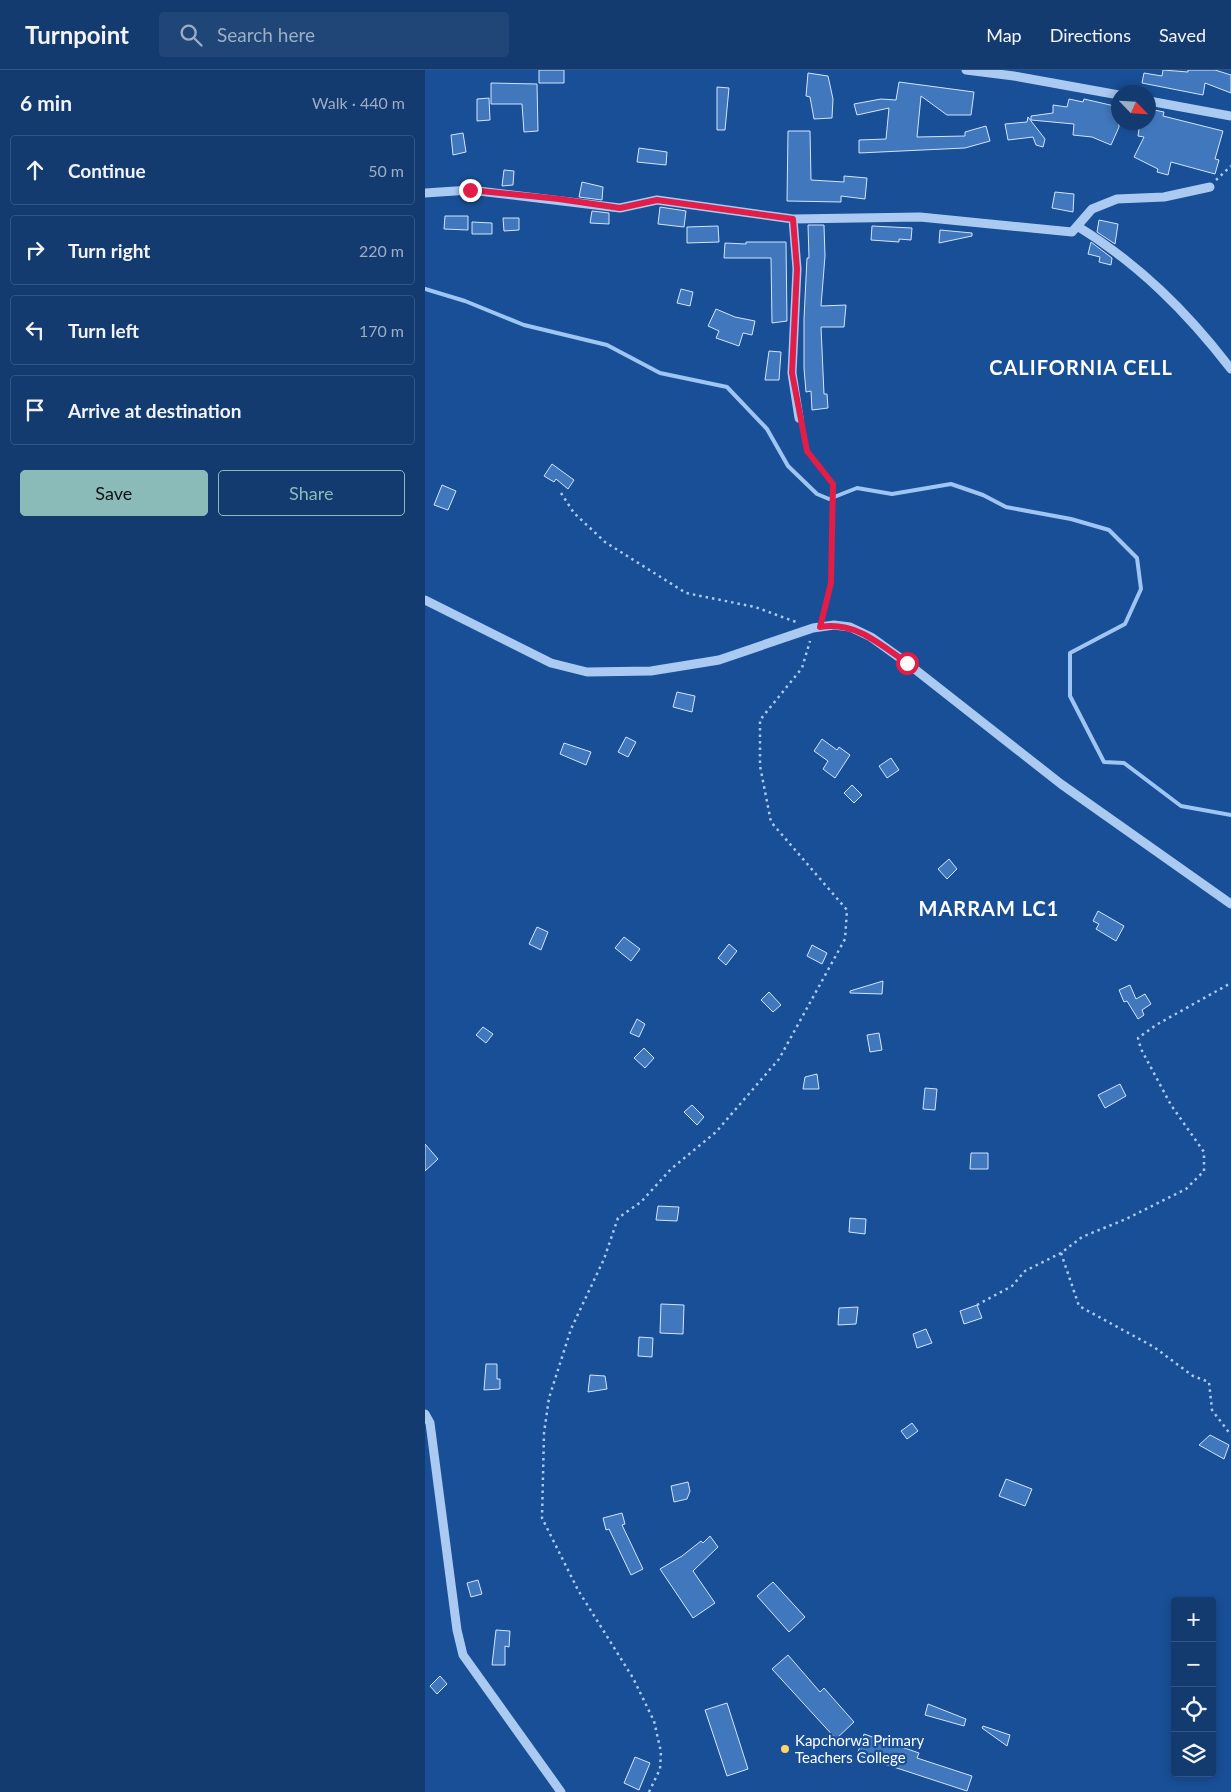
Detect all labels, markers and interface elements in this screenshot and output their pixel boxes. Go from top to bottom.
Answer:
search box [159,12,509,57]
text: Turnpoint [25,20,129,49]
icon: search [177,21,205,49]
text: Search here [217,23,315,46]
text: Map [986,24,1022,46]
text: Directions [1050,24,1131,46]
text: Saved [1159,24,1206,46]
north arrow [1111,85,1156,130]
text: 6 min [20,90,72,115]
text: Walk · 440 m [312,93,405,112]
icon: ahead [21,156,49,184]
text: Continue [68,159,146,182]
text: 50 m [368,161,404,180]
route end [459,179,482,202]
icon: right [21,236,49,264]
text: Turn right [68,239,150,262]
text: 220 m [359,241,404,260]
icon: left [21,316,49,344]
text: Turn left [68,319,139,342]
text: 170 m [359,321,404,340]
district label: CALIFORNIA CELL [989,355,1173,379]
icon: arrive [21,396,49,424]
text: Arrive at destination [68,399,241,422]
button: Save [20,470,208,516]
button: Share [218,470,405,516]
route start [896,652,919,675]
district label: MARRAM LC1 [919,896,1059,920]
map controls [1171,1597,1216,1777]
button: + [1171,1597,1216,1642]
button: − [1171,1642,1216,1687]
button: locate [1171,1687,1216,1732]
place label: Kapchorwa Primary Teachers College [795,1731,924,1766]
button: layers [1171,1732,1216,1777]
marker: Kapchorwa Primary Teachers College [779,1743,791,1755]

